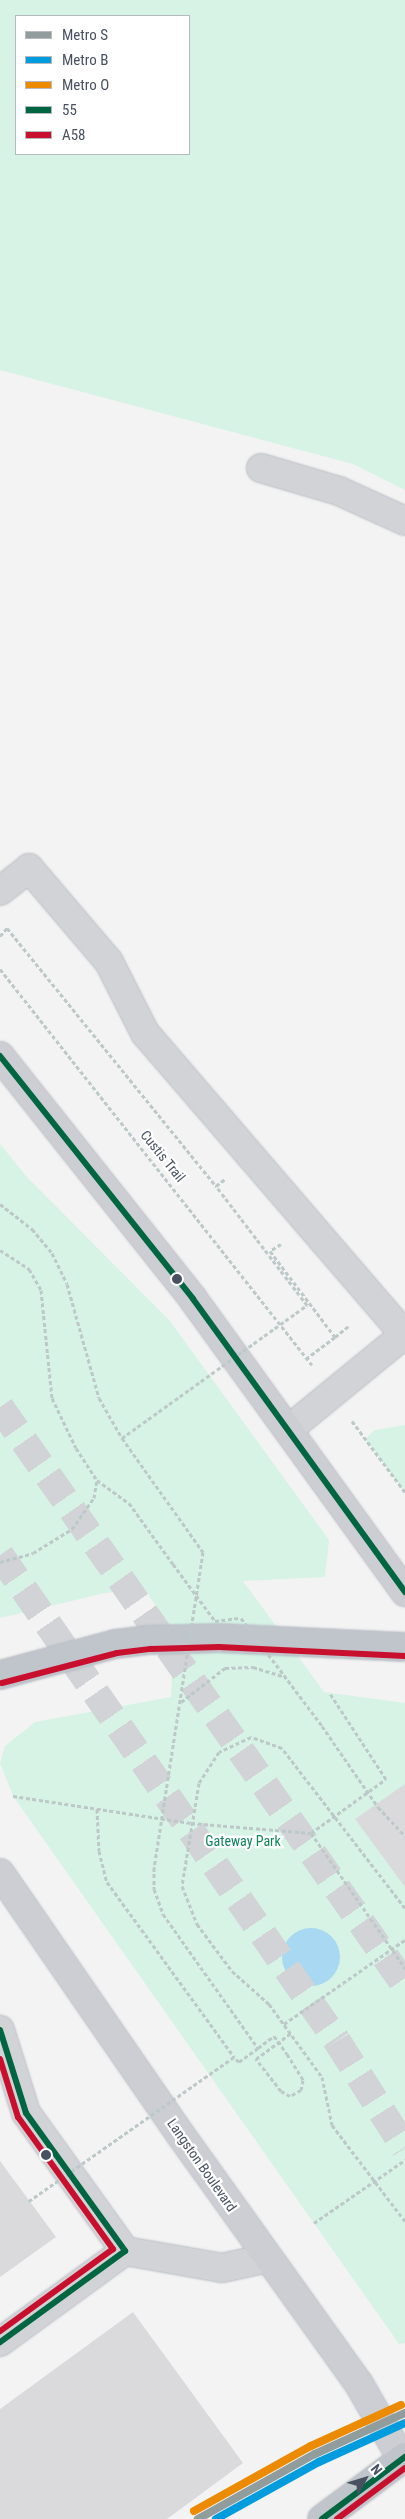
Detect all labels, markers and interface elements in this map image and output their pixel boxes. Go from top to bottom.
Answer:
legend [15,15,190,155]
text: Metro S [62,26,108,44]
text: Metro B [62,51,108,69]
text: Metro O [62,76,109,94]
text: 55 [62,101,77,119]
text: A58 [62,126,85,144]
street label: Custis Trail [137,1127,189,1185]
unlabelled marker [172,1274,182,1284]
park label: Gateway Park [205,1833,281,1849]
street label: Langston Boulevard [164,2115,240,2215]
unlabelled marker [41,2150,51,2160]
north arrow [340,2454,390,2504]
text: N [368,2461,386,2478]

